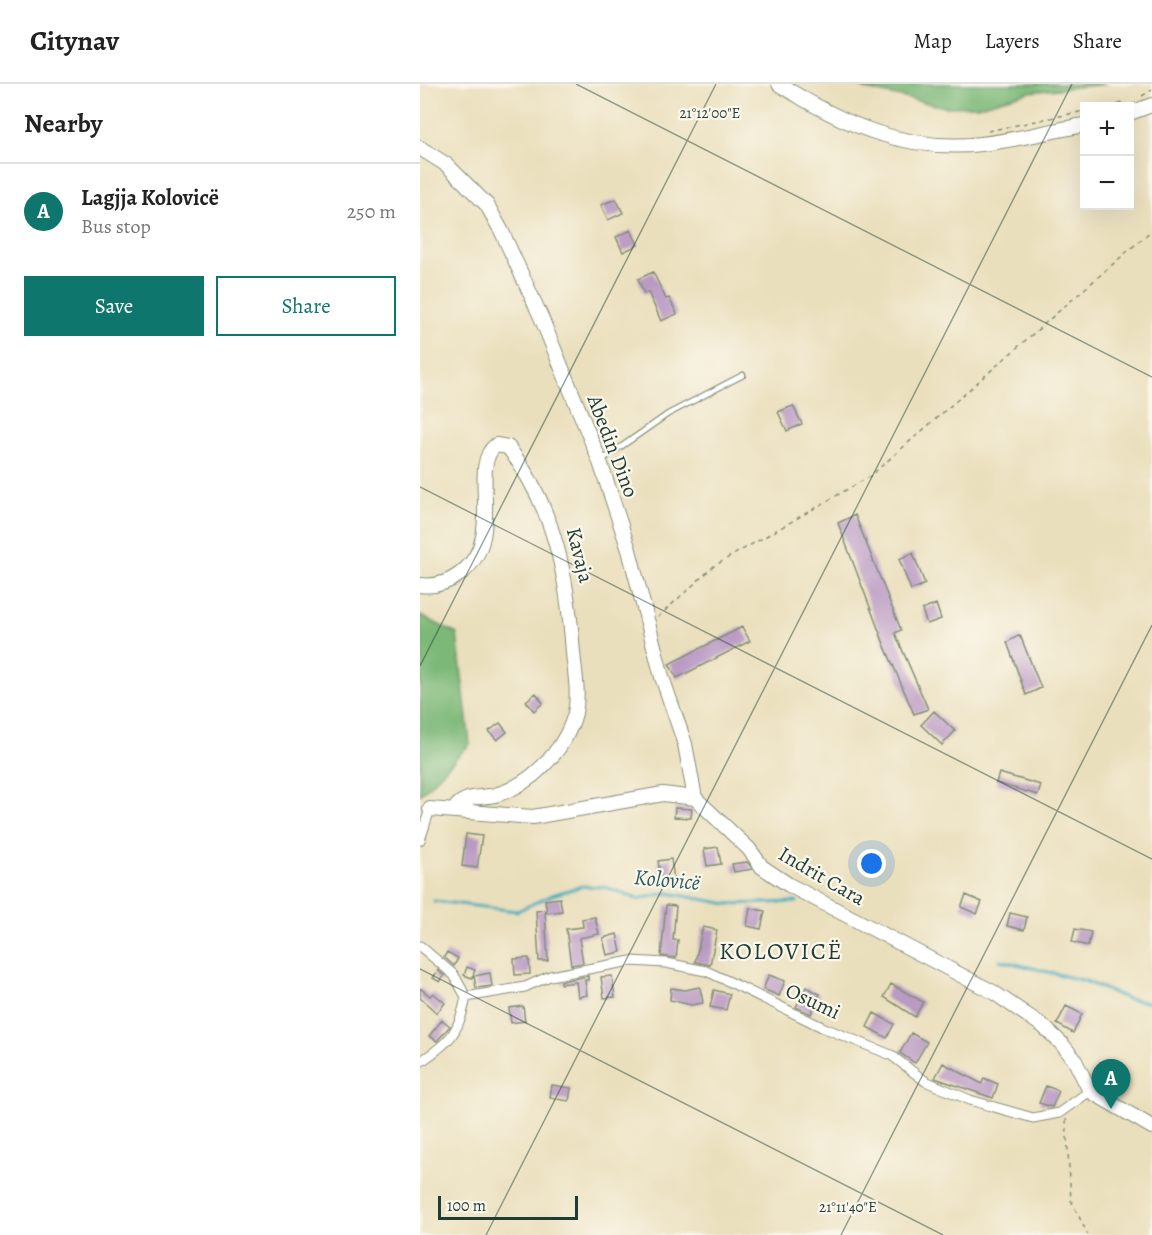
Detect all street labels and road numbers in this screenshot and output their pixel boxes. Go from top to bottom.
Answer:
street label: Abedin Dino [580,390,645,501]
street label: Kavaja [560,524,600,586]
street label: Indrit Cara [774,840,871,912]
street label: Osumi [781,976,845,1026]

